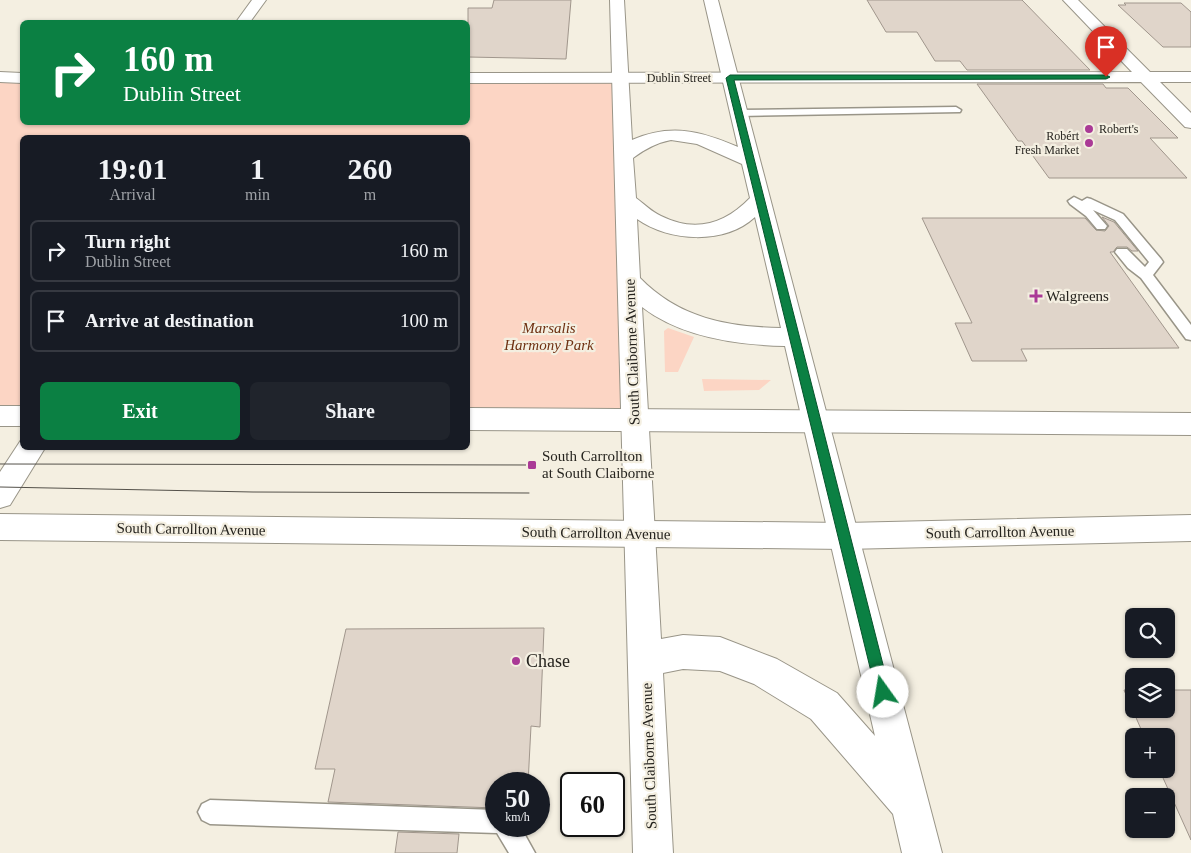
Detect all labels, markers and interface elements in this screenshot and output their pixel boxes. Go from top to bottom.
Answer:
pin [1085,26,1127,77]
icon: arrive [1092,33,1120,61]
icon: right [40,40,105,105]
text: 160 m [123,40,213,79]
street label: Dublin Street [647,71,712,85]
text: Dublin Street [123,81,241,106]
place label: Robert's [1099,122,1139,136]
marker: Robert's [1083,123,1095,135]
place label: Robért Fresh Market [1015,129,1080,157]
marker: Robért Fresh Market [1083,137,1095,149]
text: 19:01 [98,152,168,185]
text: 1 [250,152,265,185]
text: 260 [347,152,392,185]
text: Arrival [109,186,156,203]
text: min [245,186,270,203]
text: m [364,186,376,203]
text: Turn right [85,231,170,252]
icon: right [42,237,70,265]
text: 160 m [400,240,448,261]
text: Dublin Street [85,253,171,270]
street label: South Claiborne Avenue [621,278,643,425]
place label: Walgreens [1046,288,1109,304]
marker: Walgreens [1030,290,1042,302]
icon: arrive [42,307,70,335]
text: Arrive at destination [85,310,254,331]
text: 100 m [400,310,448,331]
park label: Marsalis Harmony Park [503,320,594,353]
button: Exit [40,382,240,440]
button: Share [250,382,450,440]
place label: South Carrollton at South Claiborne [542,448,655,481]
marker: South Carrollton at South Claiborne [526,459,538,471]
street label: South Carrollton Avenue [116,520,266,538]
street label: South Carrollton Avenue [925,523,1075,541]
street label: South Carrollton Avenue [521,524,671,542]
map controls [1125,608,1175,838]
button: search [1125,608,1175,658]
place label: Chase [526,651,570,671]
marker: Chase [510,655,522,667]
position arrow [856,665,908,717]
button: layers [1125,668,1175,718]
street label: South Claiborne Avenue [638,682,660,829]
button: + [1125,728,1175,778]
speed limit sign: 60 [560,772,625,837]
text: 50 [505,785,530,812]
button: − [1125,788,1175,838]
text: km/h [505,810,530,824]

